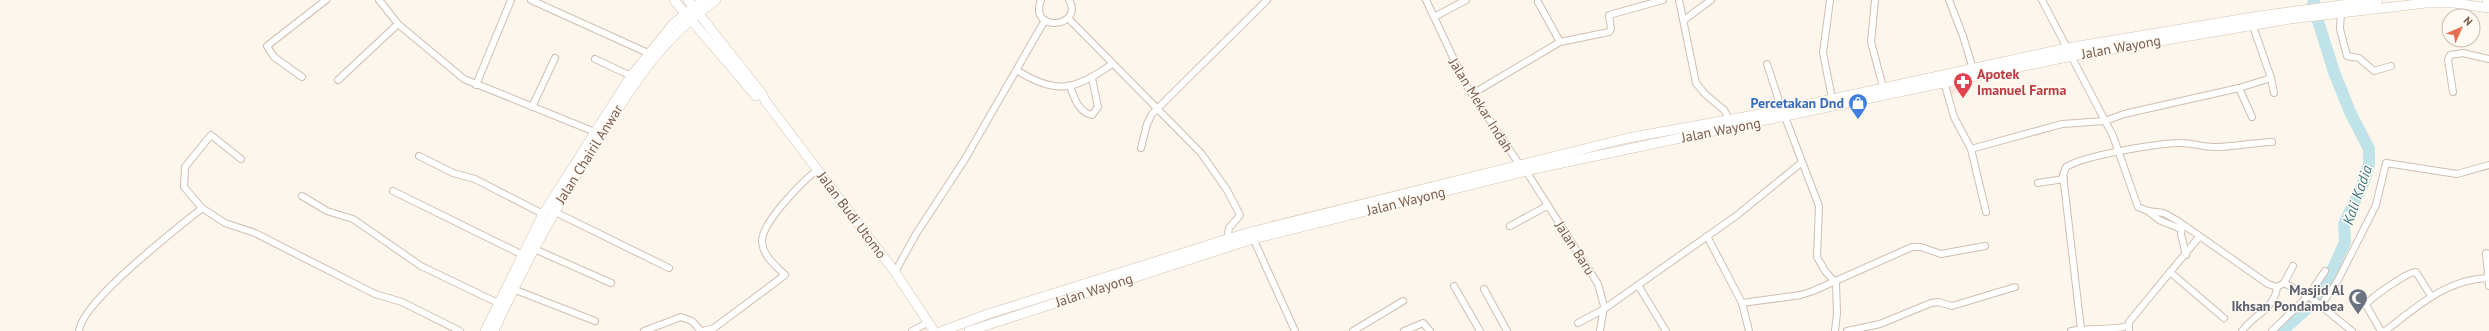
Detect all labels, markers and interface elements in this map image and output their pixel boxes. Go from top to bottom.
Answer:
north arrow [2441,8,2481,48]
text: N [2461,13,2476,28]
street label: Jalan Wayong [2079,31,2162,63]
street label: Jalan Mekar Indah [1444,54,1517,155]
place label: Apotek Imanuel Farma [1977,65,2066,99]
pharmacy icon: Apotek Imanuel Farma [1952,71,1974,99]
shop icon: Percetakan Dnd [1847,92,1869,120]
place label: Percetakan Dnd [1750,94,1844,112]
street label: Jalan Chairil Anwar [551,101,627,208]
street label: Jalan Wayong [1679,114,1762,147]
water label: Kali Kadia [2338,162,2376,227]
street label: Jalan Budi Utomo [813,167,891,262]
street label: Jalan Wayong [1364,183,1447,220]
street label: Jalan Baru [1550,217,1599,278]
street label: Jalan Wayong [1052,269,1135,311]
place label: Masjid Al Ikhsan Pondambea [2232,281,2345,315]
mosque icon: Masjid Al Ikhsan Pondambea [2347,287,2369,315]

